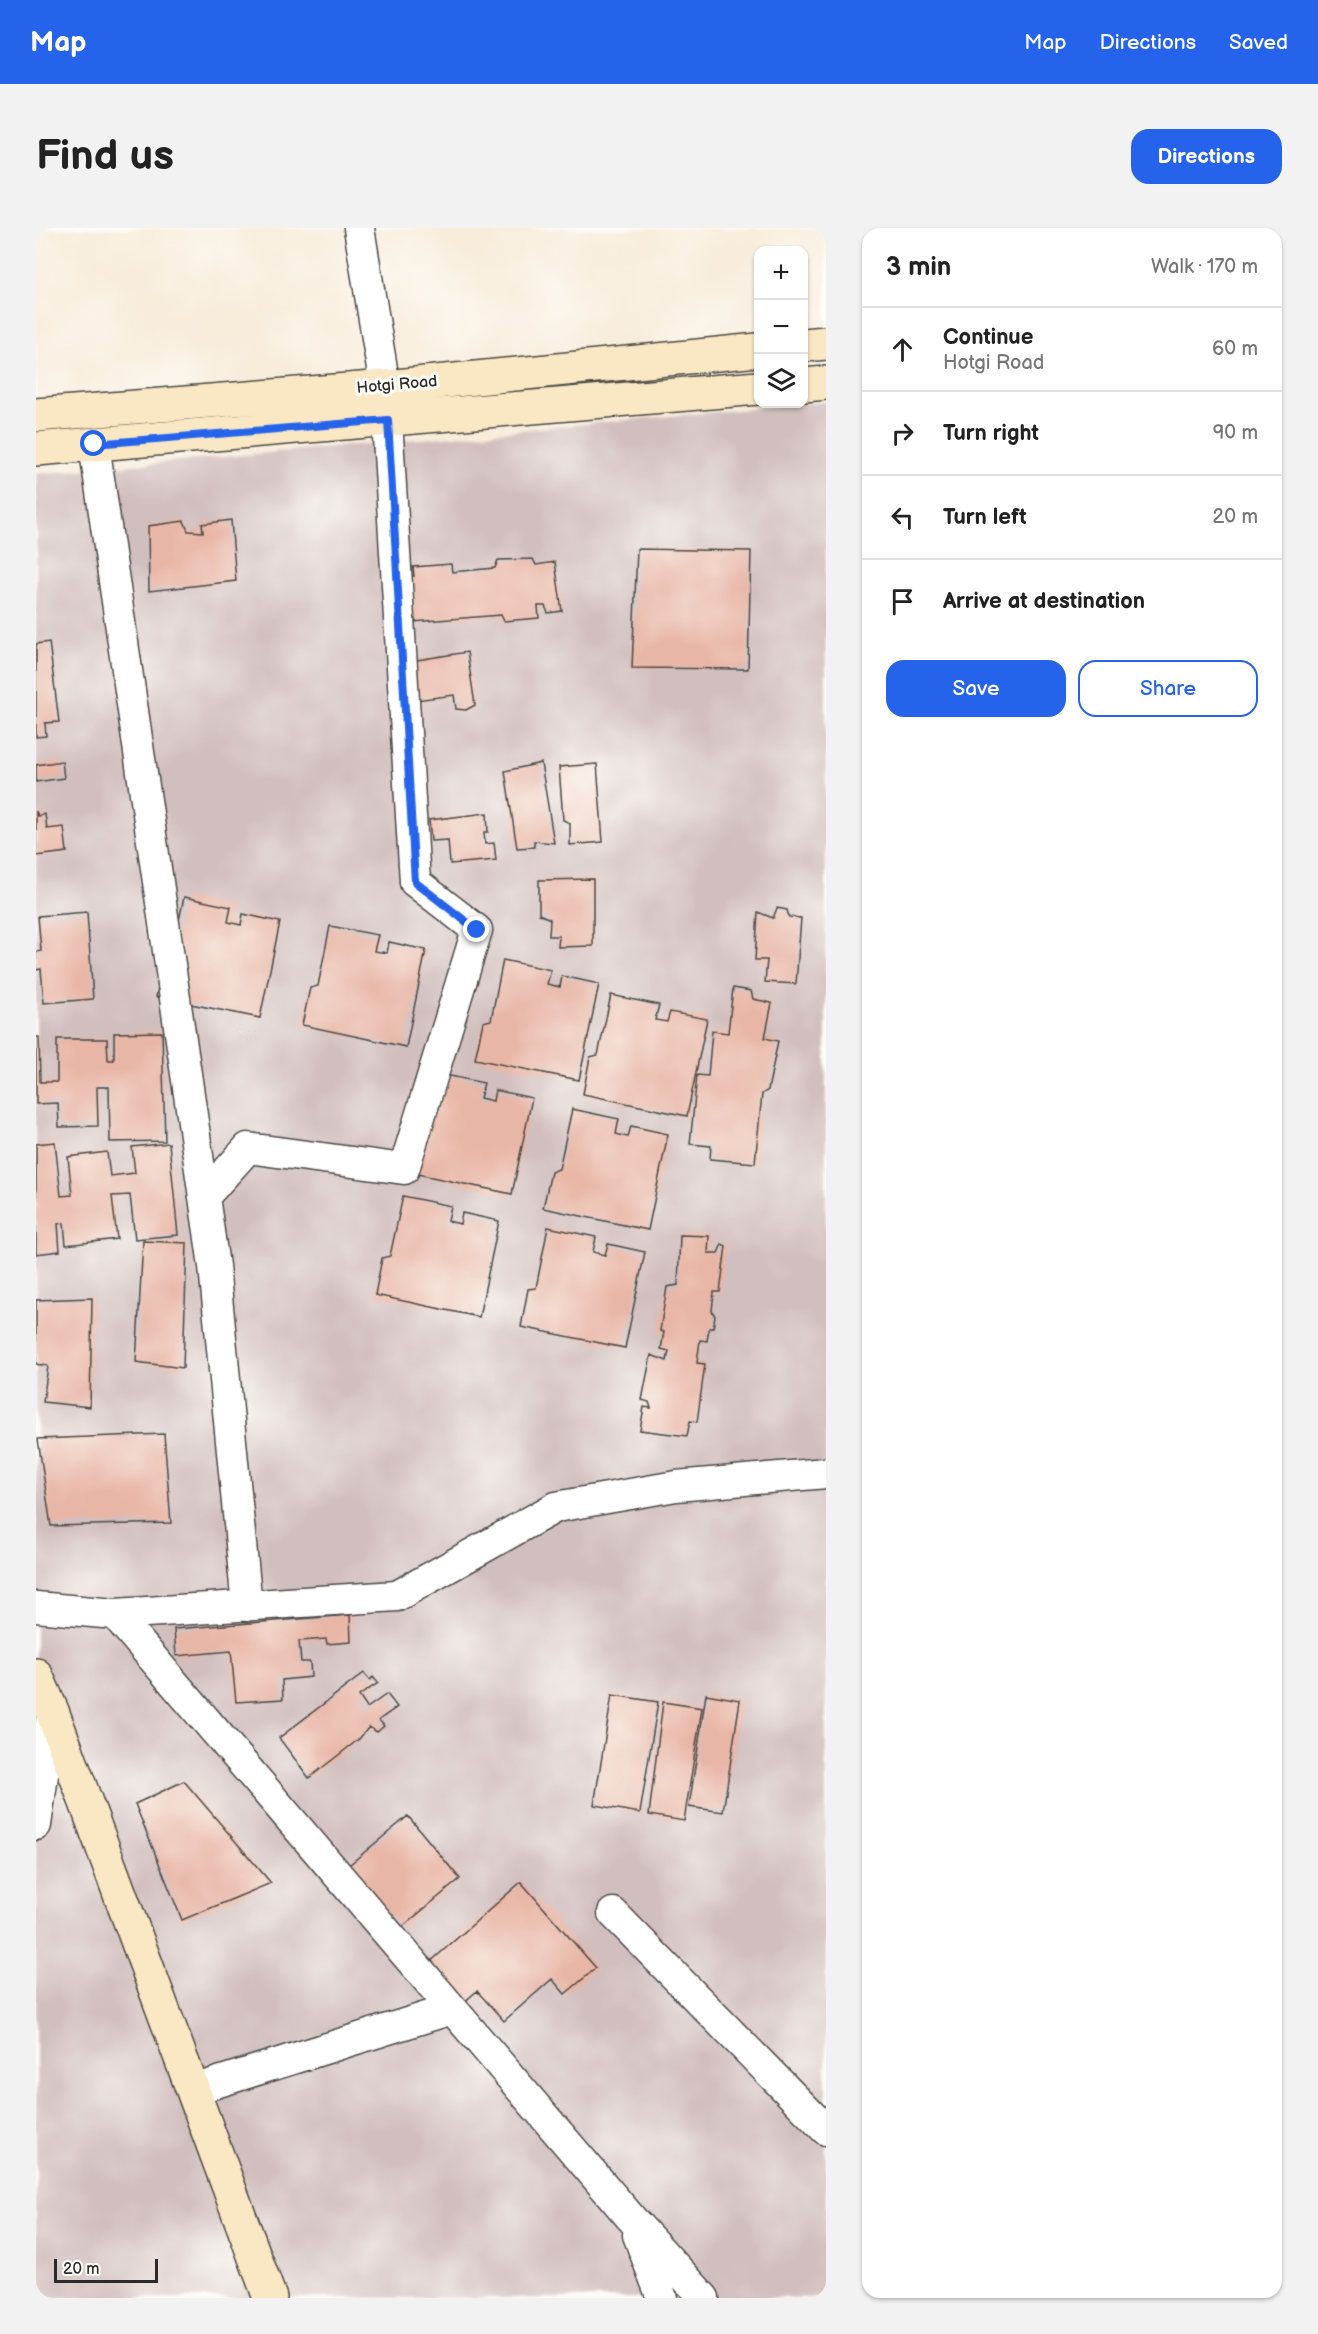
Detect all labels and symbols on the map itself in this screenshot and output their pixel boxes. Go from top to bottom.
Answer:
street label: Hotgi Road [356,372,438,398]
route start [80,430,106,456]
route end [463,916,489,942]
scale bar [54,2256,158,2284]

